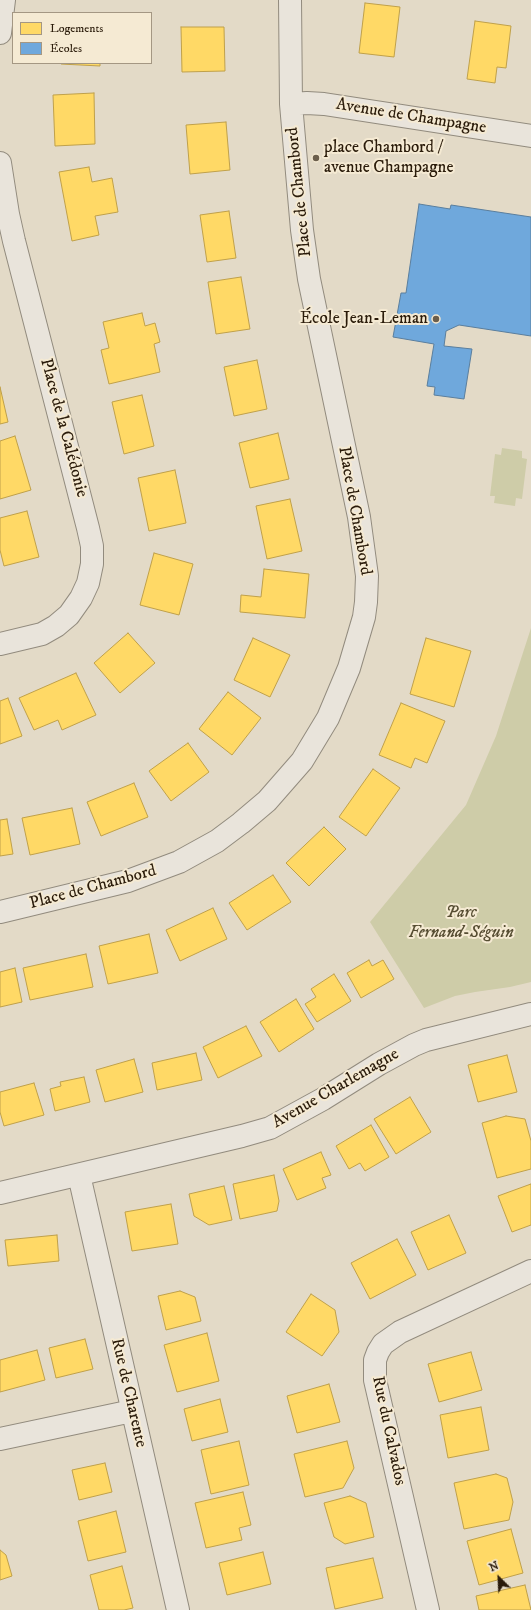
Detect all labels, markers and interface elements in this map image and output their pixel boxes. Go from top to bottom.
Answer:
legend [12,12,152,64]
text: Logements [50,21,103,36]
text: Écoles [50,41,82,56]
street label: Avenue de Champagne [334,95,488,139]
street label: Place de Chambord [283,126,317,258]
place label: place Chambord / avenue Champagne [324,138,453,178]
marker: place Chambord / avenue Champagne [311,153,321,163]
place label: École Jean-Leman [300,309,428,329]
marker: École Jean-Leman [431,314,441,324]
street label: Place de la Calédonie [35,356,91,500]
street label: Place de Chambord [333,445,375,577]
street label: Place de Chambord [27,861,159,915]
park label: Parc Fernand-Séguin [408,903,514,943]
street label: Avenue Charlemagne [269,1045,403,1133]
street label: Rue de Charente [106,1336,150,1450]
street label: Rue du Calvados [366,1375,410,1487]
north arrow [479,1558,519,1598]
text: N [487,1559,501,1575]

